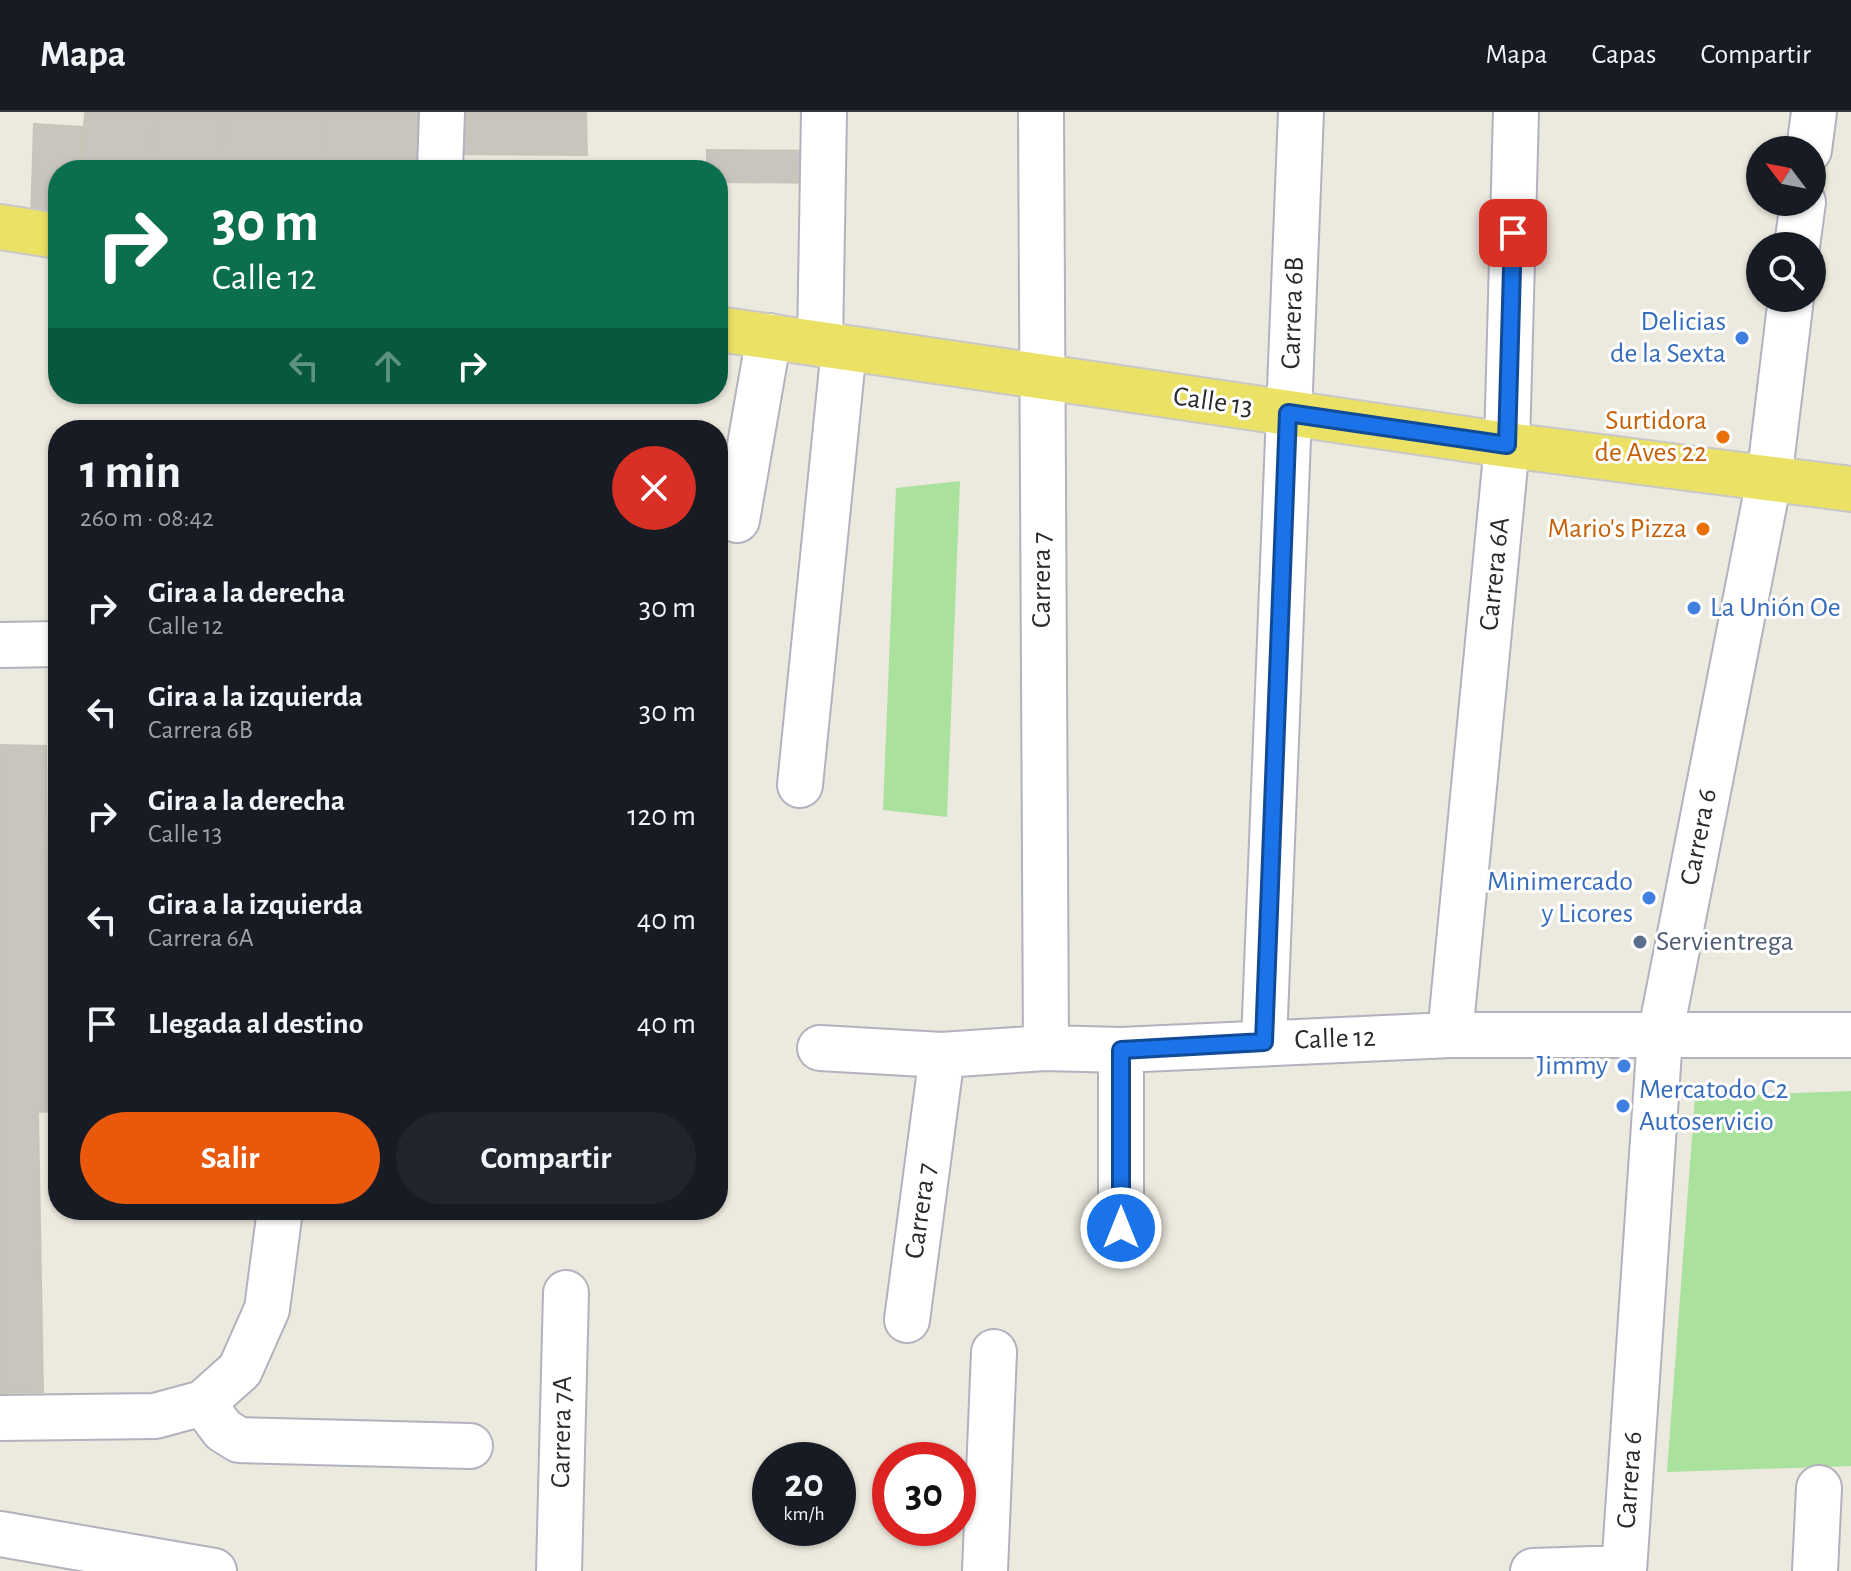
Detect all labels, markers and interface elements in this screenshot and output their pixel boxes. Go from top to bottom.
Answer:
text: Mapa [40,36,126,74]
text: Mapa [1485,41,1547,69]
text: Capas [1591,41,1656,69]
text: Compartir [1700,41,1811,69]
north arrow [1746,136,1826,216]
map controls [1746,136,1826,312]
icon: right [80,192,184,296]
text: 30 m [212,195,319,251]
pin [1479,199,1547,267]
icon: arrive [1491,211,1535,255]
button: search [1746,232,1826,312]
street label: Carrera 6B [1277,256,1309,370]
text: Calle 12 [212,260,316,296]
place label: Delicias de la Sexta [1610,308,1726,368]
marker: Delicias de la Sexta [1733,329,1751,347]
icon: left [282,344,326,388]
icon: ahead [366,344,410,388]
icon: right [450,344,494,388]
street label: Calle 13 [1171,383,1255,421]
place label: Surtidora de Aves 22 [1594,407,1707,467]
marker: Surtidora de Aves 22 [1714,428,1732,446]
button: close [612,446,696,530]
text: 1 min [80,449,181,497]
text: 260 m · 08:42 [80,505,214,531]
place label: Mario's Pizza [1548,515,1687,543]
street label: Carrera 6A [1475,516,1515,632]
marker: Mario's Pizza [1694,520,1712,538]
street label: Carrera 7 [1028,532,1056,628]
text: Gira a la derecha [148,578,345,608]
icon: right [80,586,124,630]
text: 30 m [639,593,696,623]
place label: La Unión Oe [1710,594,1841,622]
marker: La Unión Oe [1685,599,1703,617]
text: Calle 12 [148,613,223,639]
text: Gira a la izquierda [148,682,363,712]
icon: left [80,690,124,734]
text: 30 m [639,697,696,727]
text: Carrera 6B [148,717,253,743]
text: Gira a la derecha [148,786,345,816]
street label: Carrera 6 [1676,786,1722,888]
icon: right [80,794,124,838]
text: 120 m [627,801,696,831]
text: Calle 13 [148,821,222,847]
place label: Minimercado y Licores [1487,868,1633,928]
marker: Minimercado y Licores [1640,889,1658,907]
text: Gira a la izquierda [148,890,363,920]
icon: left [80,898,124,942]
text: 40 m [637,905,696,935]
text: Carrera 6A [148,925,254,951]
place label: Servientrega [1656,928,1794,956]
marker: Servientrega [1631,933,1649,951]
icon: arrive [80,1002,124,1046]
text: Llegada al destino [148,1009,364,1039]
text: 40 m [637,1009,696,1039]
street label: Calle 12 [1294,1024,1376,1054]
place label: Jimmy [1537,1052,1608,1080]
marker: Jimmy [1615,1057,1633,1075]
place label: Mercatodo C2 Autoservicio [1639,1076,1788,1136]
marker: Mercatodo C2 Autoservicio [1614,1097,1632,1115]
button: Salir [80,1112,380,1204]
button: Compartir [396,1112,696,1204]
street label: Carrera 7 [900,1161,942,1261]
position arrow [1079,1186,1163,1270]
street label: Carrera 7A [547,1376,577,1488]
street label: Carrera 6 [1613,1430,1647,1530]
speed limit sign: 30 [872,1442,976,1546]
text: 20 [784,1464,824,1504]
text: km/h [783,1504,825,1524]

